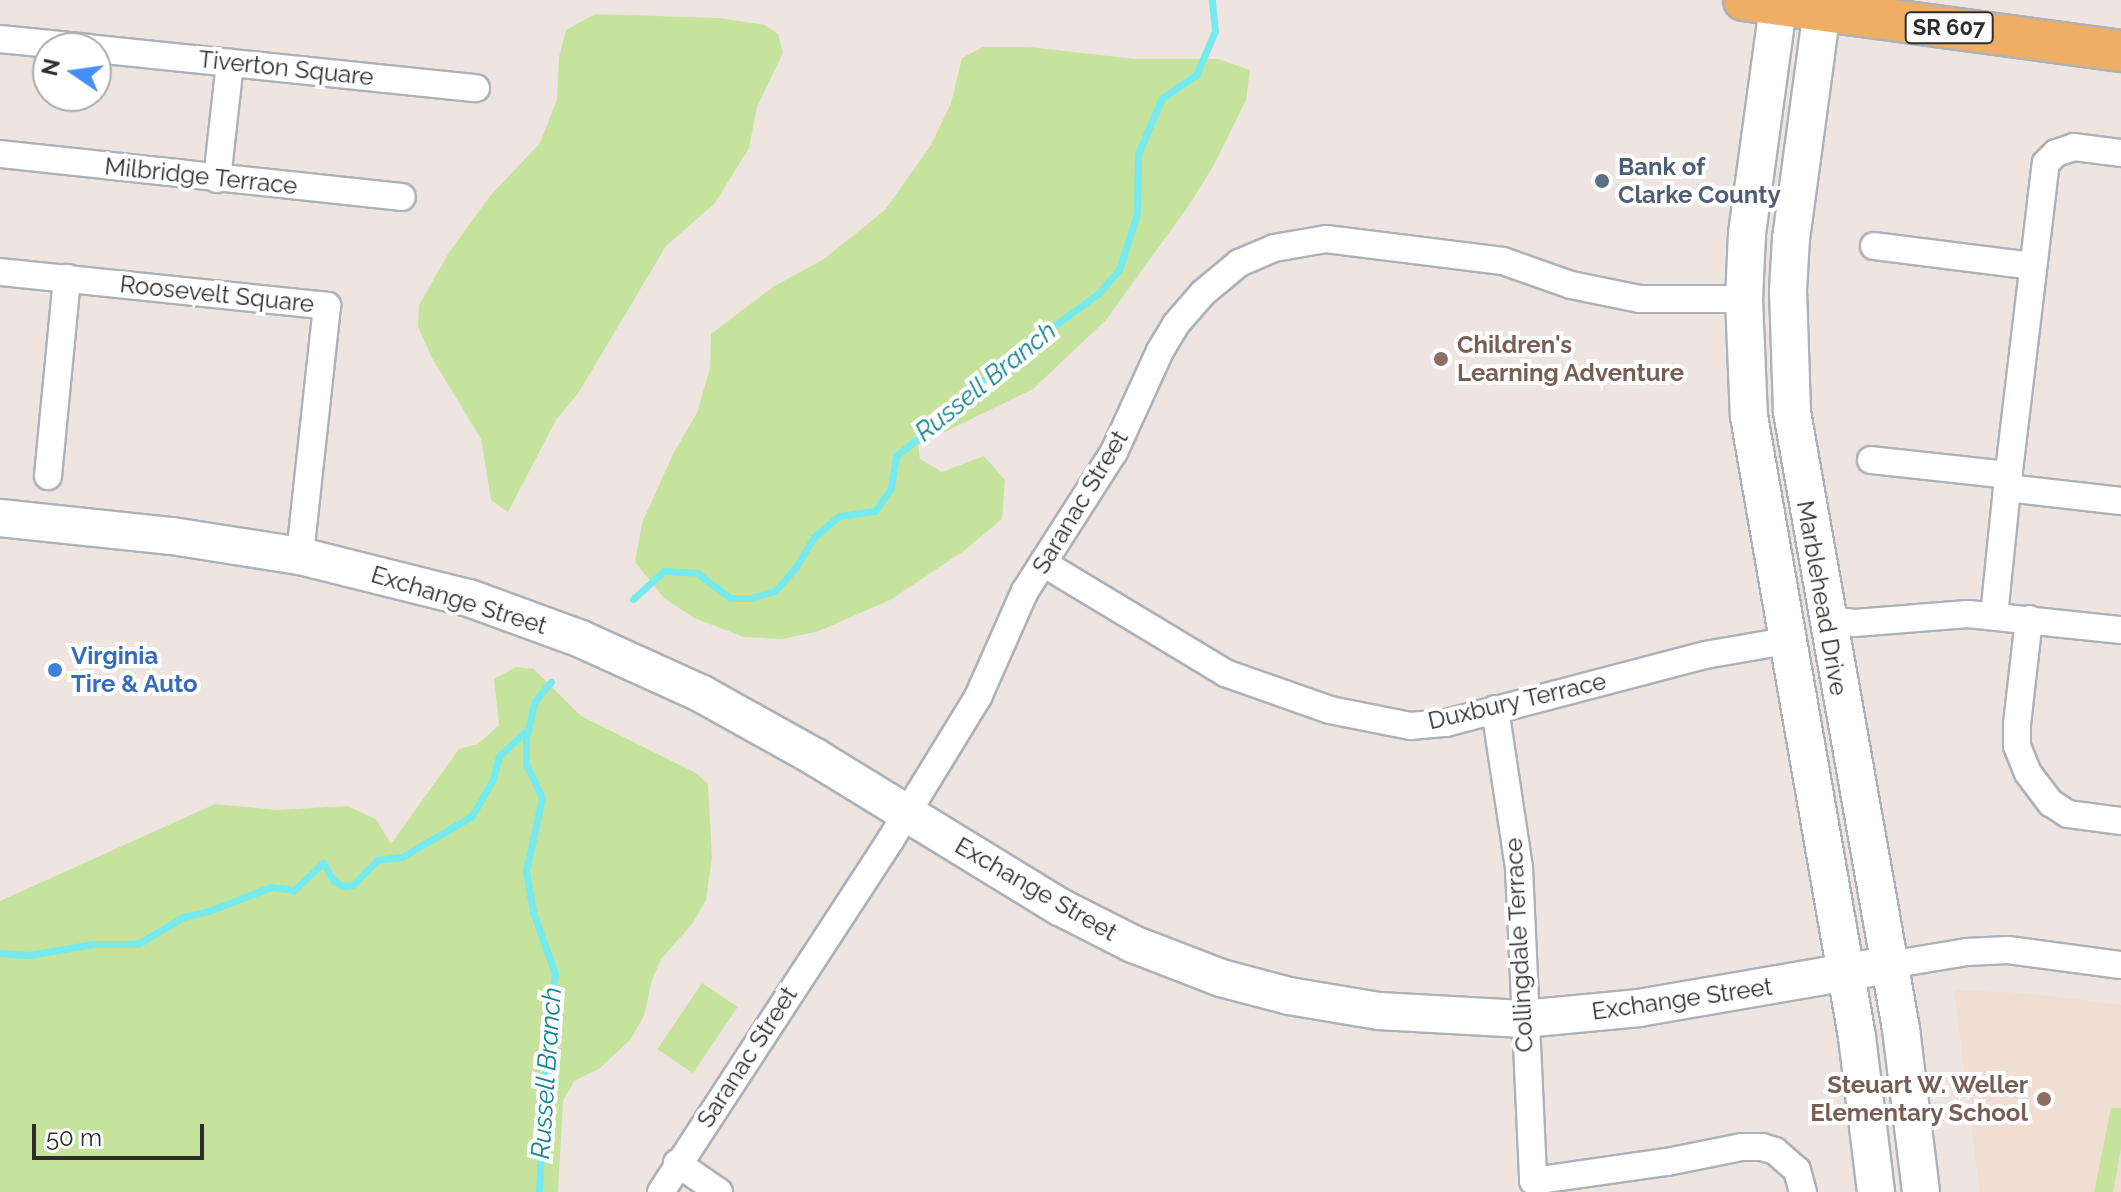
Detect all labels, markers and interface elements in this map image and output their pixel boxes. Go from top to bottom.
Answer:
road number: SR 607 [1903,10,1995,46]
north arrow [32,32,112,112]
street label: Tiverton Square [197,44,375,92]
text: N [36,56,65,78]
street label: Milbridge Terrace [103,152,299,200]
place label: Bank of Clarke County [1618,153,1781,209]
marker: Bank of Clarke County [1593,172,1611,190]
street label: Roosevelt Square [118,269,316,319]
water label: Russell Branch [909,315,1063,449]
place label: Children's Learning Adventure [1457,331,1685,387]
marker: Children's Learning Adventure [1432,350,1450,368]
street label: Saranac Street [1026,425,1134,579]
street label: Marblehead Drive [1791,498,1853,698]
street label: Exchange Street [368,560,550,640]
place label: Virginia Tire & Auto [71,642,198,698]
marker: Virginia Tire & Auto [46,661,64,679]
street label: Duxbury Terrace [1425,666,1609,736]
street label: Exchange Street [950,831,1122,947]
street label: Collingdale Terrace [1499,837,1539,1053]
street label: Exchange Street [1590,972,1774,1026]
street label: Saranac Street [691,981,803,1133]
water label: Russell Branch [525,986,569,1160]
place label: Steuart W. Weller Elementary School [1810,1071,2028,1127]
marker: Steuart W. Weller Elementary School [2035,1090,2053,1108]
scale bar [36,1108,208,1158]
text: 50 m [46,1123,102,1152]

